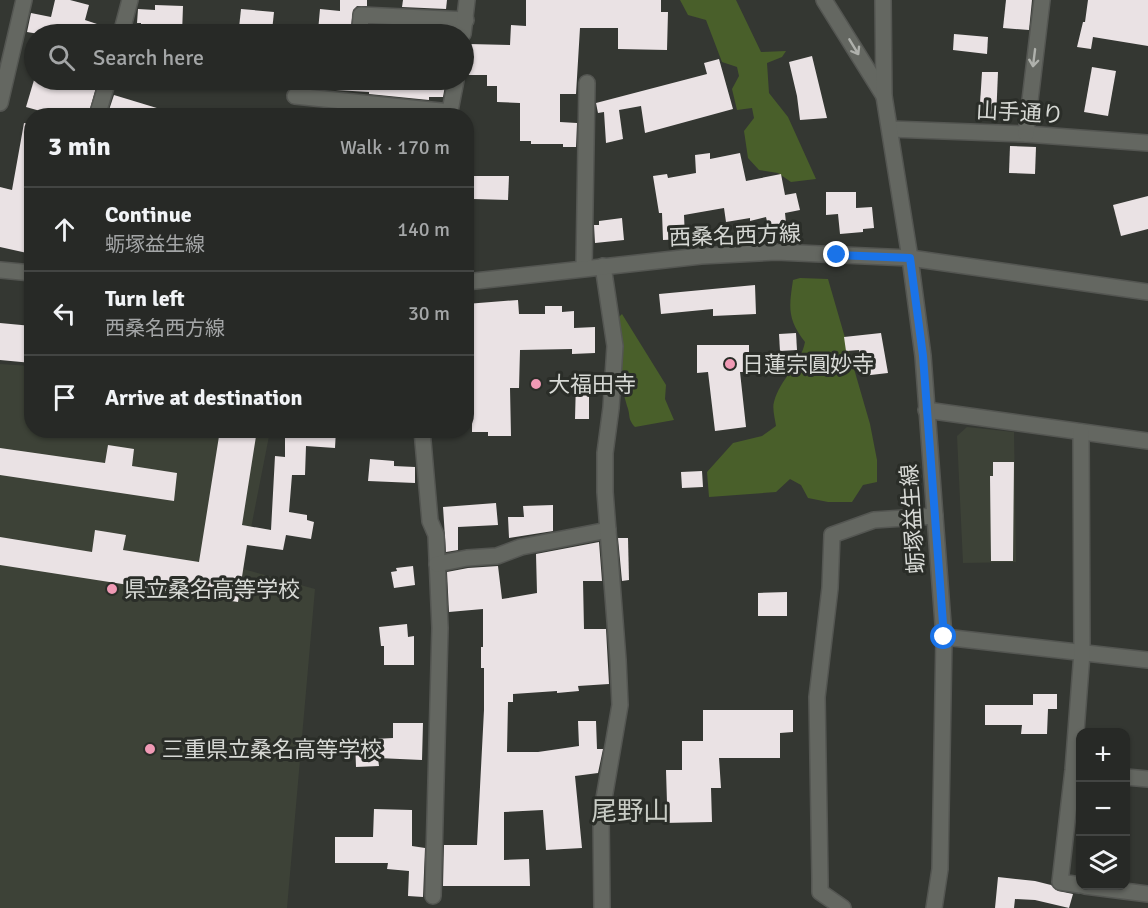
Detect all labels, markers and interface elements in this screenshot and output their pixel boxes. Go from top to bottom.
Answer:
search box [24,24,474,90]
one-way arrow [849,38,861,55]
icon: search [45,41,78,74]
text: Search here [93,44,204,71]
one-way arrow [1028,47,1039,67]
street label: 山手通り [975,97,1065,128]
text: 3 min [48,131,111,163]
text: Walk · 170 m [340,135,450,160]
text: Continue [105,201,192,228]
icon: ahead [48,213,81,246]
text: 140 m [397,217,450,242]
street label: 西桑名西方線 [669,220,801,251]
text: 蛎塚益生線 [105,232,205,257]
route end [823,241,849,267]
text: Turn left [105,285,185,312]
icon: left [48,297,81,330]
text: 30 m [408,301,450,326]
text: 西桑名西方線 [105,316,225,341]
place label: 日蓮宗圓妙寺 [742,351,874,378]
marker: 日蓮宗圓妙寺 [723,357,737,371]
place label: 大福田寺 [548,371,636,398]
marker: 大福田寺 [529,377,543,391]
icon: arrive [48,381,81,414]
text: Arrive at destination [105,384,302,411]
street label: 蛎塚益生線 [895,463,930,575]
place label: 県立桑名高等学校 [124,576,300,603]
marker: 県立桑名高等学校 [105,582,119,596]
route start [930,623,956,649]
map controls [1076,728,1130,890]
button: + [1076,728,1130,782]
place label: 三重県立桑名高等学校 [162,736,382,763]
marker: 三重県立桑名高等学校 [143,742,157,756]
button: − [1076,782,1130,836]
district label: 尾野山 [591,796,669,828]
button: layers [1076,836,1130,890]

